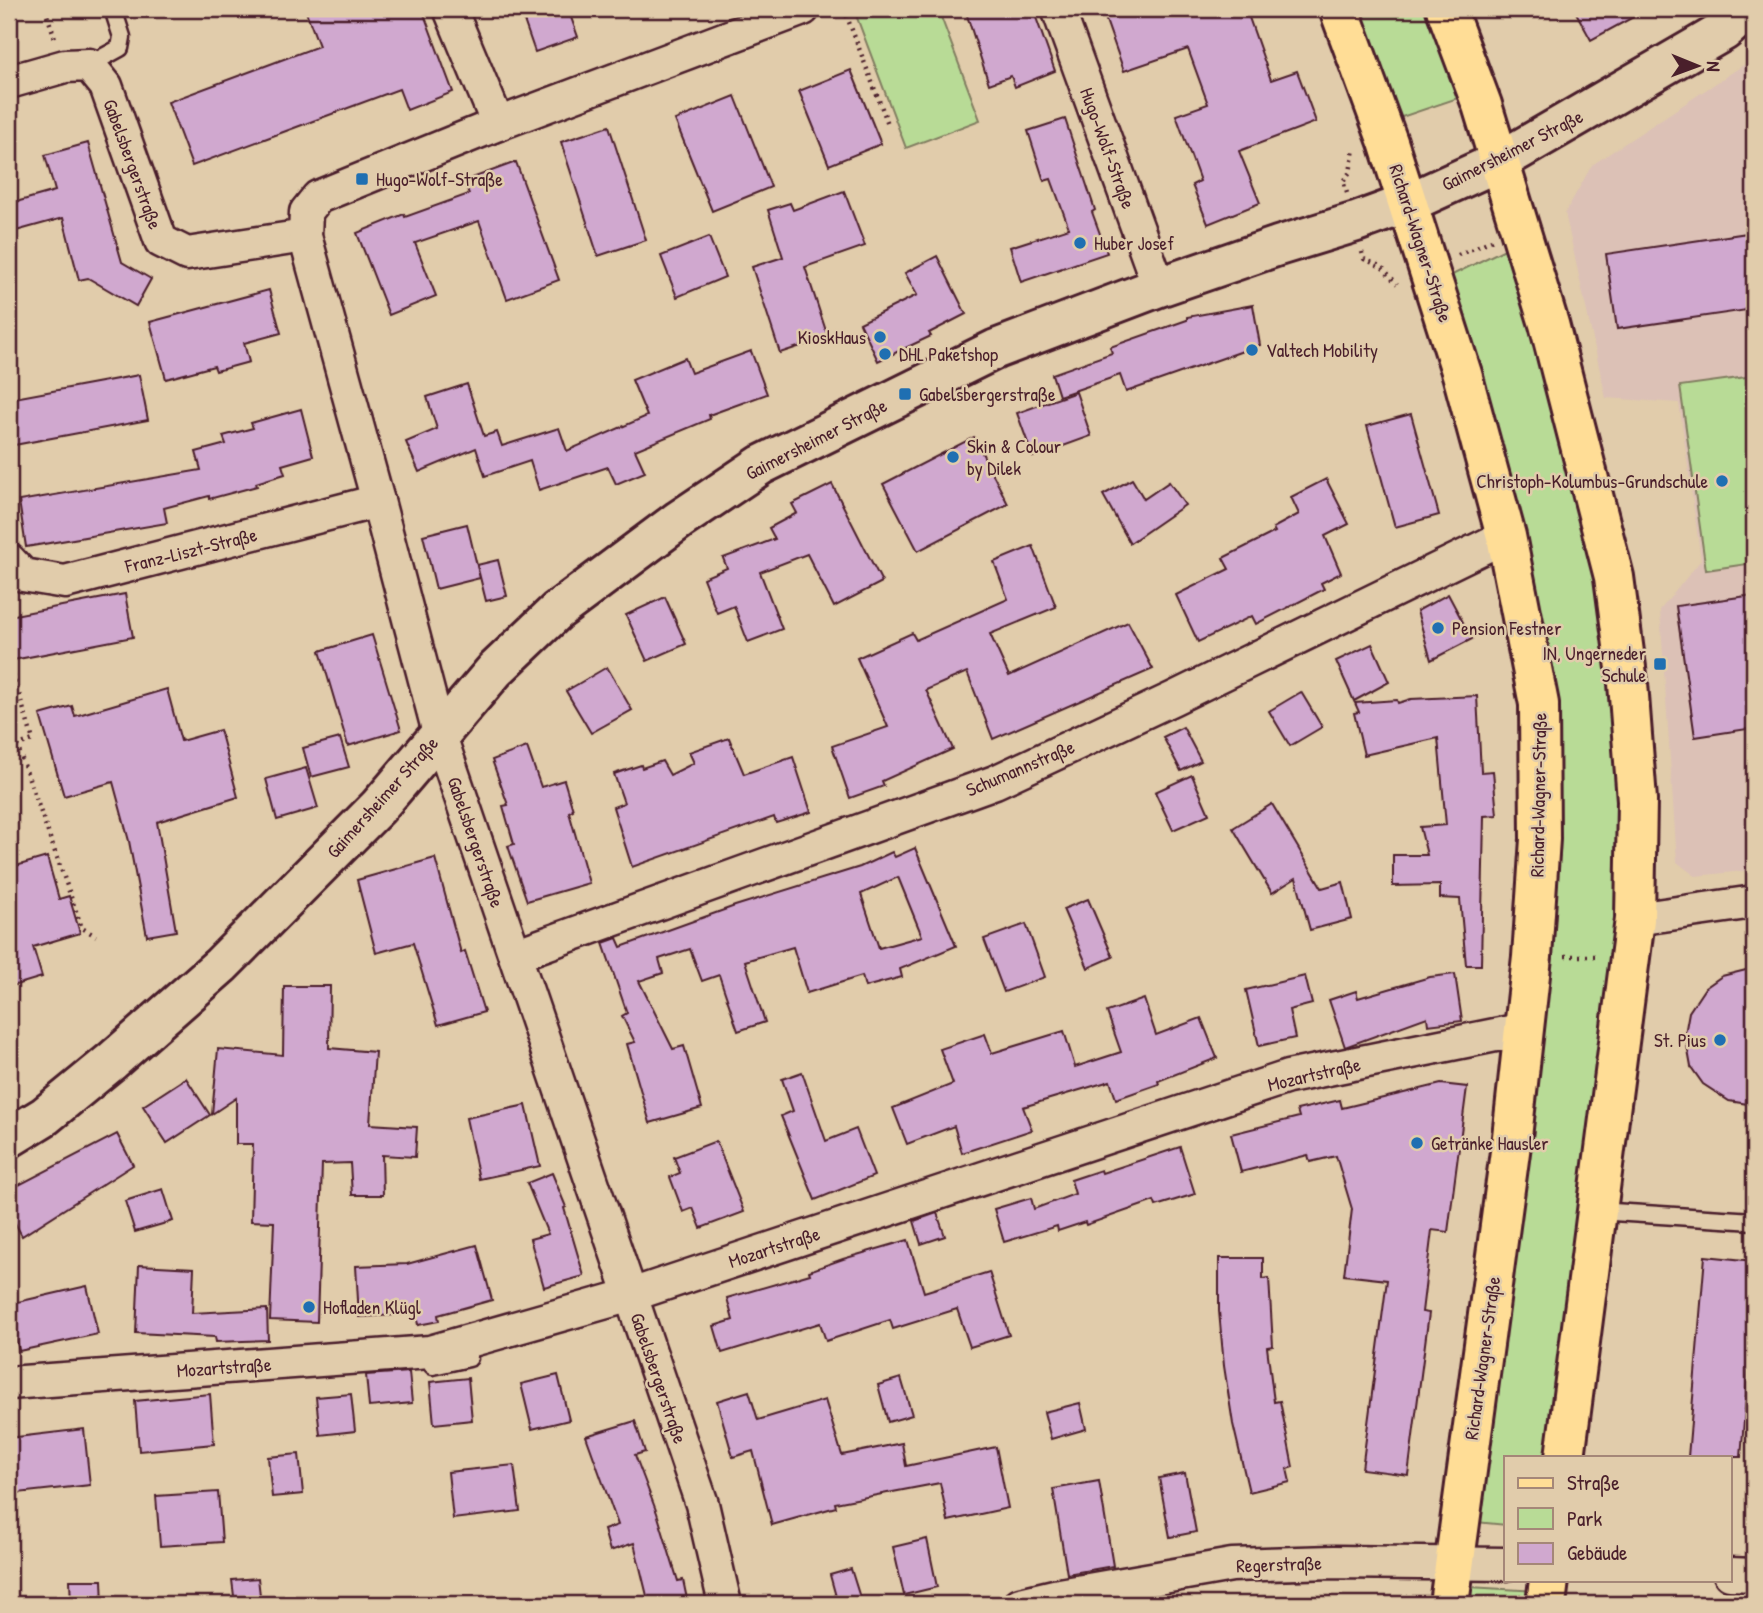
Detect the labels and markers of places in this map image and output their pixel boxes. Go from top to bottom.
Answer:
place label: Hugo-Wolf-Straße [376,166,503,192]
marker: Hugo-Wolf-Straße [354,171,370,187]
place label: Huber Josef [1094,230,1174,256]
marker: Huber Josef [1072,235,1088,251]
place label: KioskHaus [798,324,866,350]
marker: KioskHaus [872,329,888,345]
place label: Valtech Mobility [1266,337,1378,363]
place label: DHL Paketshop [899,341,998,367]
marker: Valtech Mobility [1244,342,1260,358]
marker: DHL Paketshop [877,346,893,362]
place label: Gabelsbergerstraße [919,381,1056,407]
marker: Gabelsbergerstraße [897,386,913,402]
place label: Skin & Colour by Dilek [967,433,1062,481]
marker: Skin & Colour by Dilek [945,449,961,465]
place label: Christoph-Kolumbus-Grundschule [1476,468,1708,494]
marker: Christoph-Kolumbus-Grundschule [1714,473,1730,489]
place label: Pension Festner [1452,615,1562,641]
marker: Pension Festner [1430,620,1446,636]
place label: IN, Ungerneder Schule [1542,640,1647,688]
marker: IN, Ungerneder Schule [1652,656,1668,672]
place label: St. Pius [1654,1027,1706,1053]
marker: St. Pius [1712,1032,1728,1048]
place label: Getränke Hausler [1431,1130,1549,1156]
marker: Getränke Hausler [1409,1135,1425,1151]
place label: Hofladen Klügl [323,1294,422,1320]
marker: Hofladen Klügl [301,1299,317,1315]

